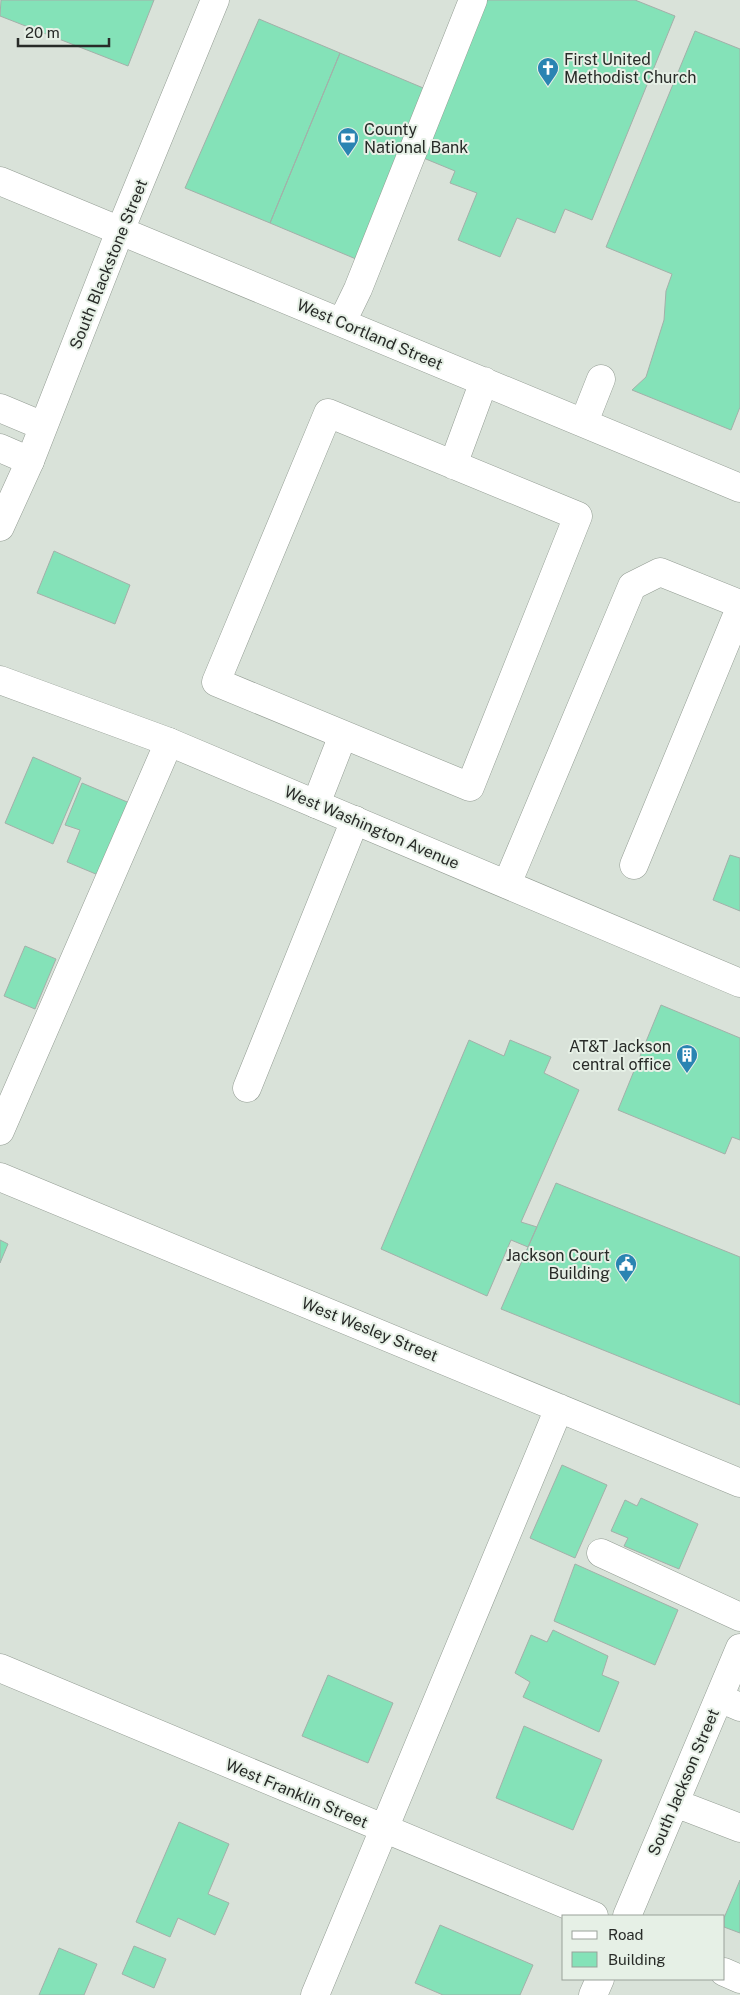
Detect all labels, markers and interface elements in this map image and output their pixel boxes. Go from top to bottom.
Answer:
scale bar [18,15,109,47]
text: 20 m [25,24,60,41]
place label: First United Methodist Church [564,50,696,87]
church icon: First United Methodist Church [536,56,560,87]
place label: County National Bank [364,120,468,157]
bank icon: County National Bank [336,126,360,157]
street label: South Blackstone Street [66,176,151,352]
street label: West Cortland Street [294,295,446,374]
street label: West Washington Avenue [281,782,462,873]
place label: AT&T Jackson central office [569,1037,671,1074]
building icon: AT&T Jackson central office [675,1043,699,1074]
place label: Jackson Court Building [506,1246,610,1283]
public building icon: Jackson Court Building [614,1252,638,1283]
street label: West Wesley Street [299,1293,441,1366]
street label: South Jackson Street [644,1706,723,1859]
street label: West Franklin Street [223,1755,371,1832]
legend [562,1915,725,1980]
text: Road [608,1926,644,1943]
text: Building [608,1951,666,1968]

